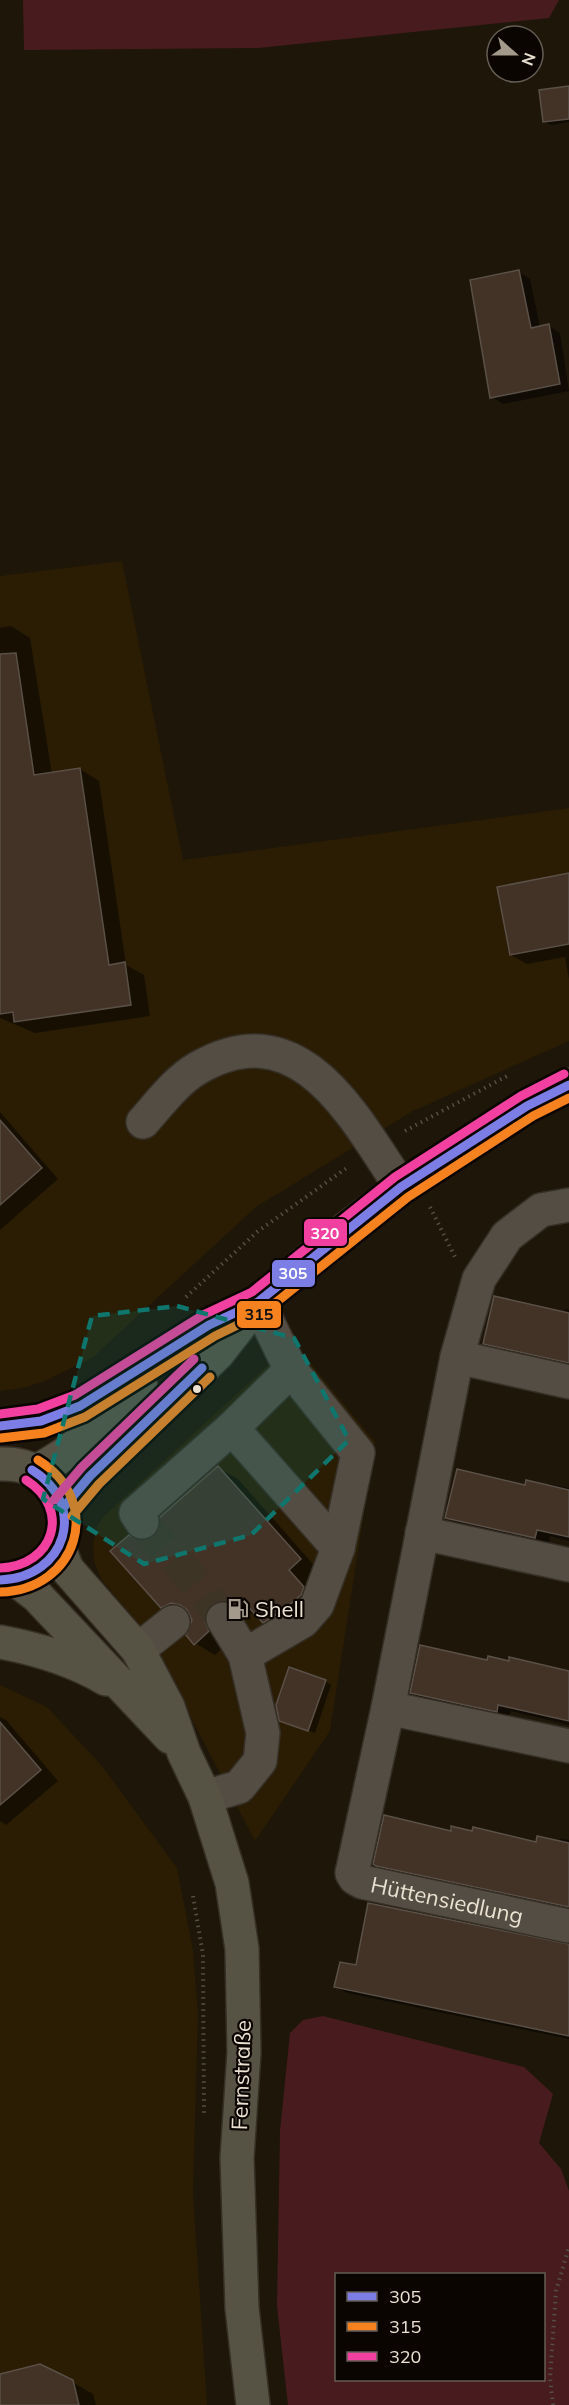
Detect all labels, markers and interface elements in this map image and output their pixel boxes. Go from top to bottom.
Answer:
north arrow [485,24,545,84]
text: N [518,50,541,69]
line badge: 320 [303,1218,348,1247]
text: 320 [311,1223,339,1243]
line badge: 305 [271,1259,316,1288]
text: 305 [279,1263,308,1283]
line badge: 315 [236,1300,282,1329]
text: 315 [245,1304,274,1324]
unlabelled marker [191,1383,203,1395]
place label: Shell [255,1595,304,1623]
fuel station icon: Shell [226,1597,250,1621]
street label: Hüttensiedlung [368,1870,526,1930]
street label: Fernstraße [225,2019,257,2131]
legend [335,2273,545,2381]
text: 305 [389,2285,422,2308]
text: 315 [389,2315,422,2338]
text: 320 [389,2345,421,2368]

